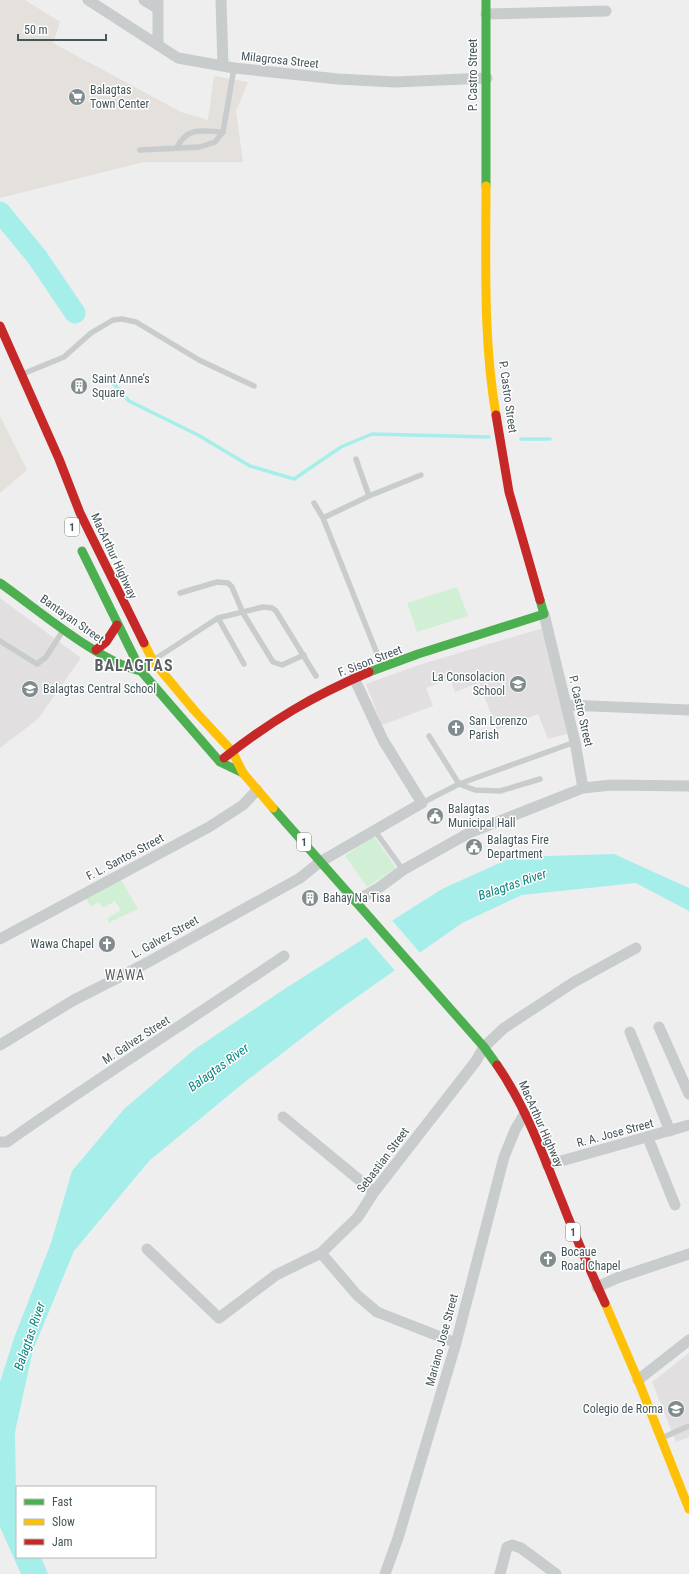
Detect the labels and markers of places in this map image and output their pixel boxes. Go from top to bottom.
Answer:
place label: Balagtas Town Center [90,83,149,111]
supermarket icon: Balagtas Town Center [67,87,87,107]
place label: Saint Anne’s Square [92,372,150,400]
building icon: Saint Anne’s Square [69,376,89,396]
place label: La Consolacion School [432,670,505,698]
school or university icon: La Consolacion School [508,674,528,694]
school or university icon: Balagtas Central School [20,679,40,699]
place label: Balagtas Central School [43,682,156,696]
place label: San Lorenzo Parish [469,714,527,742]
church icon: San Lorenzo Parish [446,718,466,738]
place label: Balagtas Municipal Hall [448,802,516,830]
public building icon: Balagtas Municipal Hall [425,806,445,826]
place label: Balagtas Fire Department [487,833,549,861]
public building icon: Balagtas Fire Department [464,837,484,857]
building icon: Bahay Na Tisa [300,888,320,908]
place label: Bahay Na Tisa [323,891,391,905]
church icon: Wawa Chapel [97,934,117,954]
place label: Wawa Chapel [30,937,94,951]
place label: Bocaue Road Chapel [561,1245,621,1273]
church icon: Bocaue Road Chapel [538,1249,558,1269]
school or university icon: Colegio de Roma [666,1399,686,1419]
place label: Colegio de Roma [583,1402,663,1416]

